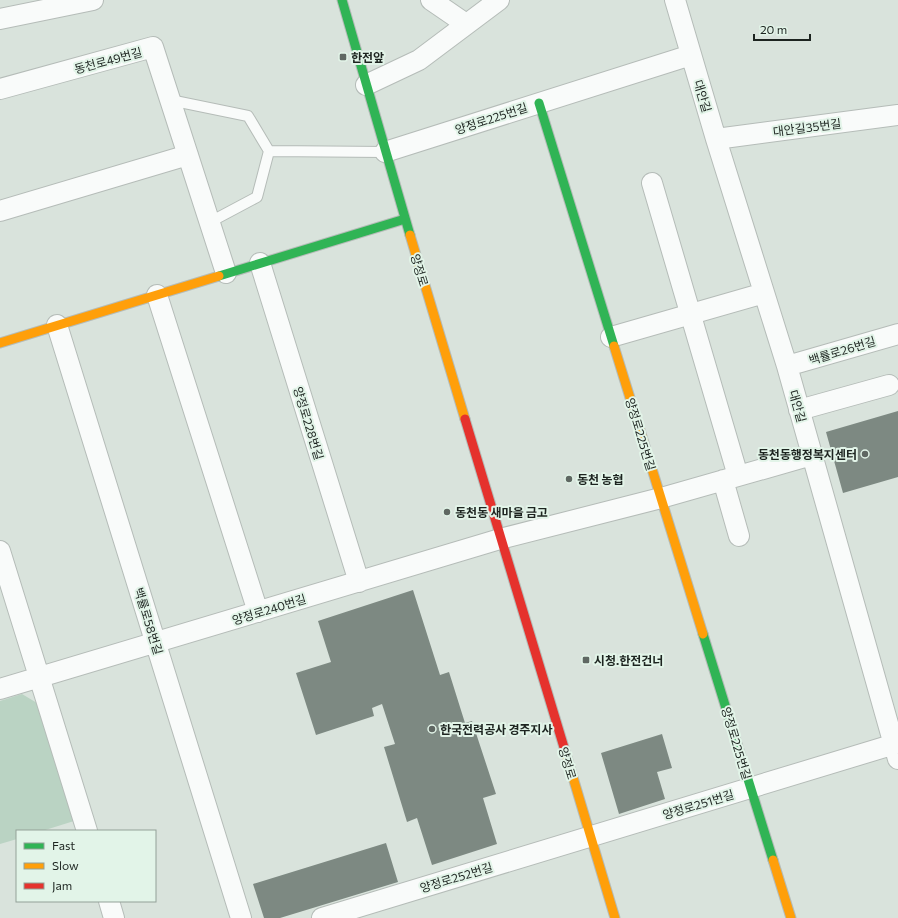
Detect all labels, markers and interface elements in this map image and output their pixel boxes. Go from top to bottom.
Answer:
scale bar [754,16,810,42]
text: 20 m [760,22,787,36]
street label: 동천로49번길 [73,44,143,76]
place label: 한전앞 [351,50,384,64]
marker: 한전앞 [338,52,348,62]
street label: 대안길 [691,78,715,114]
street label: 양정로225번길 [453,100,529,136]
street label: 대안길35번길 [772,116,842,138]
street label: 양정로 [408,252,432,288]
street label: 백률로26번길 [807,333,877,367]
street label: 양정로228번길 [291,385,327,461]
street label: 대안길 [787,388,809,424]
street label: 양정로225번길 [623,396,659,472]
place label: 동천동행정복지센터 [758,447,857,461]
marker: 동천동행정복지센터 [860,449,870,459]
place label: 동천 농협 [577,472,623,486]
marker: 동천 농협 [564,474,574,484]
place label: 동천동 새마을 금고 [455,505,548,519]
marker: 동천동 새마을 금고 [442,507,452,517]
street label: 백률로58번길 [132,586,166,656]
street label: 양정로240번길 [230,591,308,627]
place label: 시청.한전건너 [594,653,663,667]
marker: 시청.한전건너 [581,655,591,665]
street label: 양정로225번길 [719,705,755,781]
place label: 한국전력공사 경주지사 [440,722,553,736]
marker: 한국전력공사 경주지사 [427,724,437,734]
street label: 양정로 [556,745,580,781]
street label: 양정로251번길 [661,787,735,821]
legend [16,830,156,902]
text: Fast [52,838,75,852]
text: Slow [52,858,79,872]
street label: 양정로252번길 [418,859,494,895]
text: Jam [52,878,72,893]

